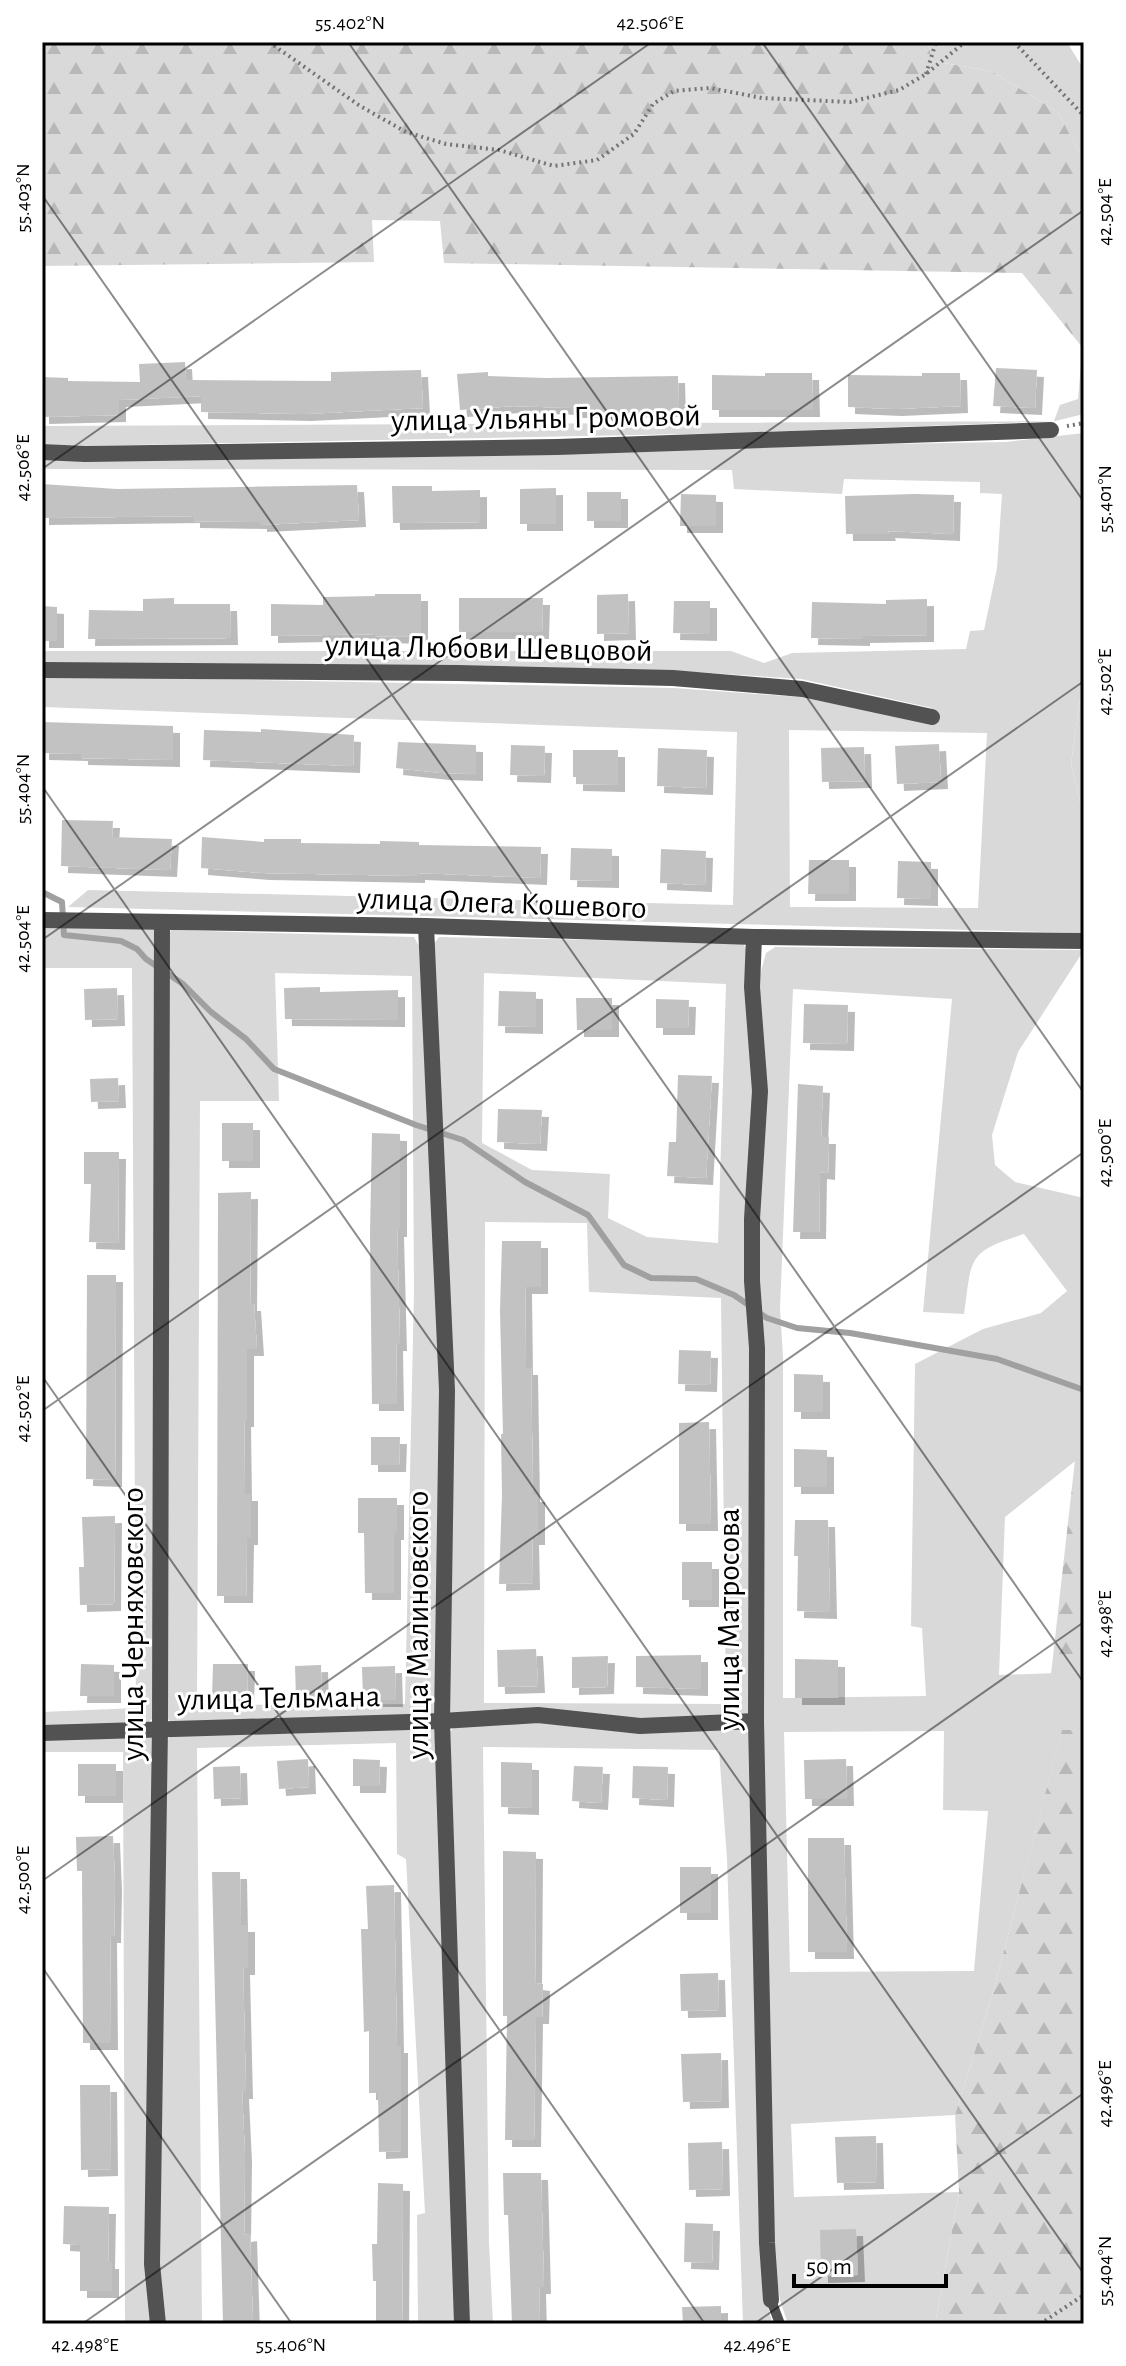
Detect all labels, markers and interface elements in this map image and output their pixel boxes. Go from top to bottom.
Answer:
text: 55.402°N [315,13,385,33]
text: 42.506°E [616,13,684,33]
text: 55.403°N [13,163,33,233]
text: 42.504°E [1095,178,1115,246]
street label: улица Ульяны Громовой [390,399,701,437]
text: 42.506°E [13,434,33,502]
text: 55.401°N [1095,465,1115,533]
street label: улица Любови Шевцовой [324,629,653,667]
text: 42.502°E [1095,648,1115,715]
text: 55.404°N [13,754,33,824]
street label: улица Олега Кошевого [356,882,647,924]
text: 42.504°E [13,905,33,973]
text: 42.500°E [1095,1119,1115,1187]
text: 42.502°E [13,1375,33,1442]
street label: улица Черняховского [117,1487,149,1762]
street label: улица Малиновского [402,1491,434,1760]
street label: улица Матросова [713,1508,745,1731]
text: 42.498°E [1095,1590,1115,1658]
street label: улица Тельмана [176,1680,381,1716]
text: 42.500°E [13,1846,33,1914]
text: 42.496°E [1095,2060,1115,2128]
text: 55.404°N [1095,2236,1115,2306]
scale bar [794,2238,946,2288]
text: 50 m [806,2255,852,2279]
text: 42.498°E [51,2335,119,2355]
text: 55.406°N [256,2335,326,2355]
text: 42.496°E [723,2335,791,2355]

